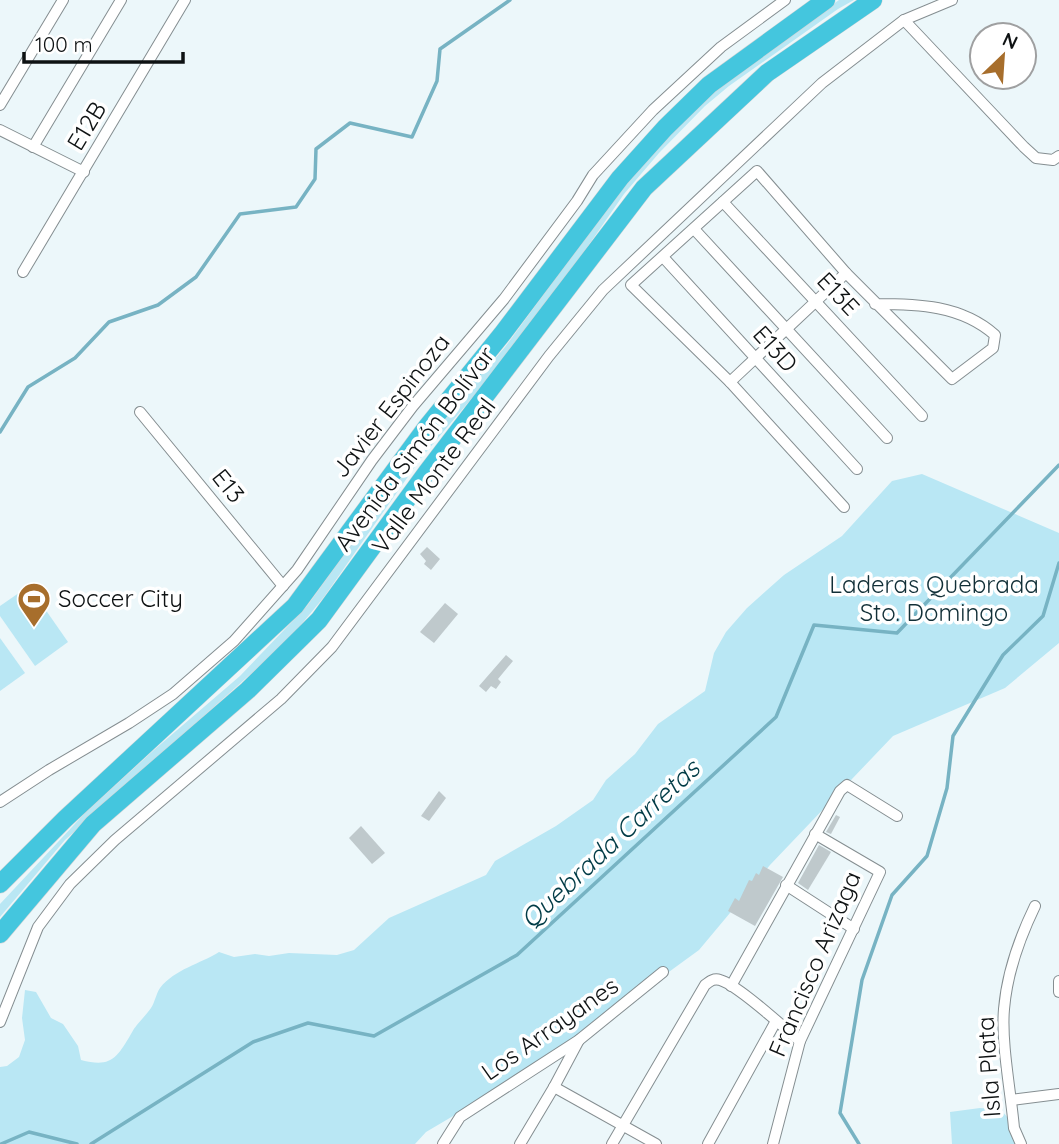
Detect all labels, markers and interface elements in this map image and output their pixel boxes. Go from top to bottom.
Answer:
scale bar [24,21,184,65]
north arrow [968,21,1038,91]
text: N [999,27,1022,54]
text: 100 m [35,31,93,57]
street label: E12B [60,96,112,155]
street label: E13E [811,265,866,321]
street label: E13D [747,319,804,378]
street label: Javier Espinoza [325,328,456,483]
street label: Avenida Simón Bolívar [328,340,501,557]
street label: Valle Monte Real [365,392,501,559]
street label: E13 [206,462,251,508]
park label: Laderas Quebrada Sto. Domingo [829,569,1039,627]
sports icon: Soccer City [15,580,53,629]
place label: Soccer City [58,583,183,613]
water label: Quebrada Carretas [513,751,707,935]
street label: Francisco Arizaga [762,866,867,1061]
street label: Los Arrayanes [475,970,624,1086]
street label: Isla Plata [970,1016,1006,1118]

